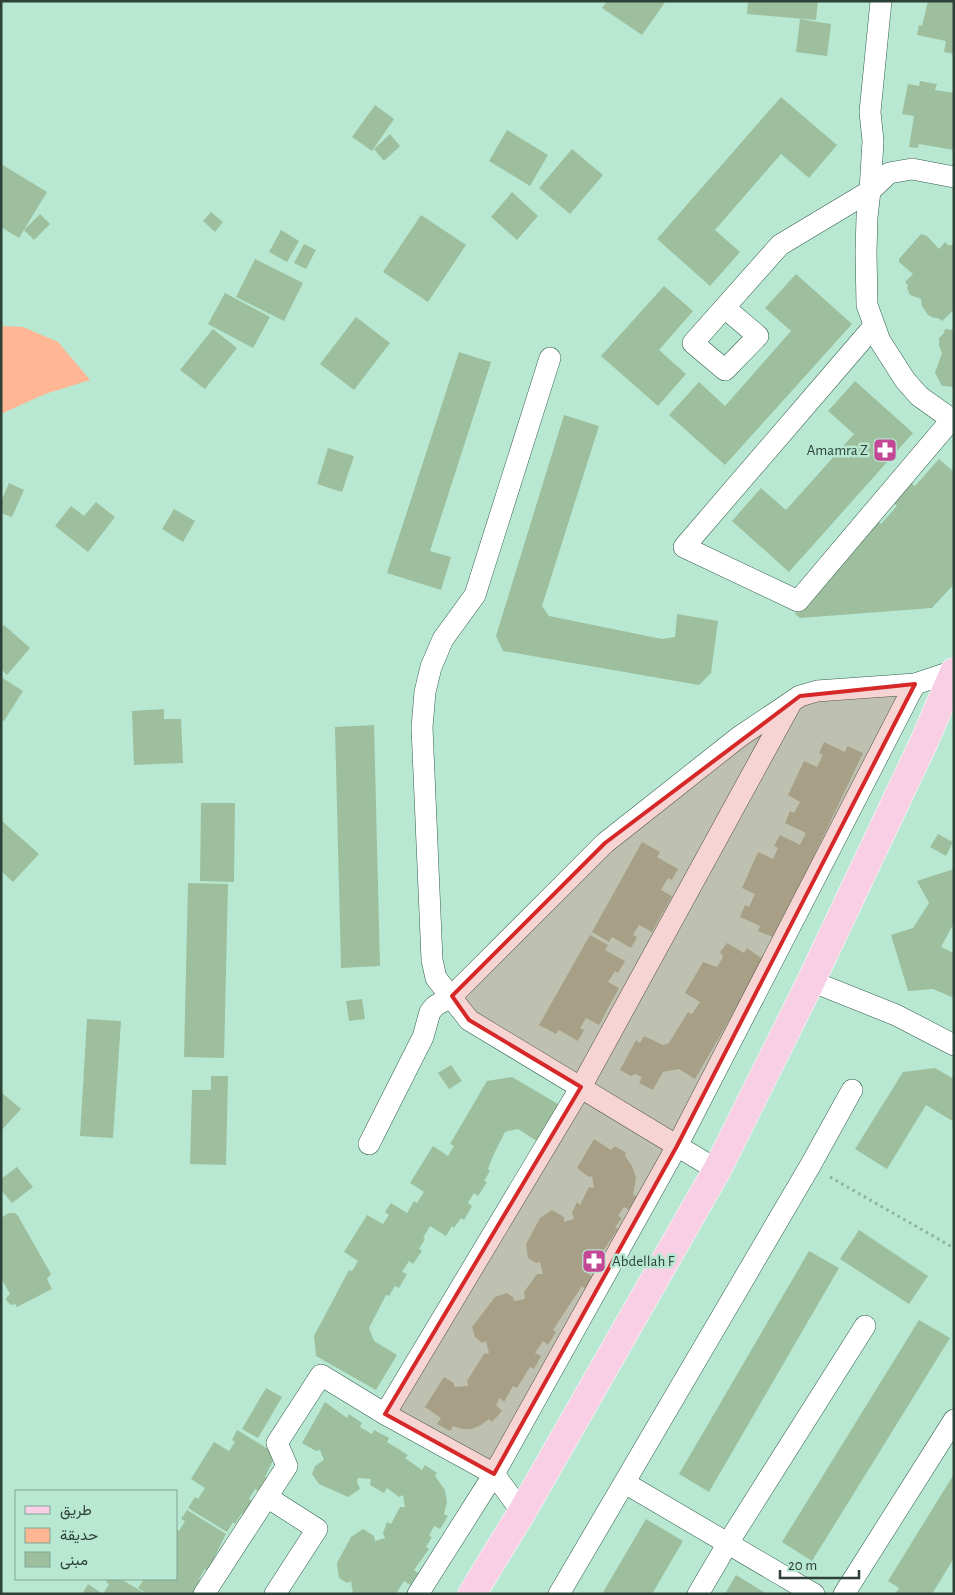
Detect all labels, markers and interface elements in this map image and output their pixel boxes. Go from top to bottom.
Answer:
pharmacy icon: Amamra Z [872,437,898,463]
place label: Amamra Z [807,443,868,458]
pharmacy icon: Abdellah F [581,1248,607,1274]
place label: Abdellah F [612,1254,675,1269]
legend [15,1490,178,1580]
text: طريق [60,1503,92,1520]
text: حديقة [60,1528,98,1544]
scale bar [780,1548,859,1580]
text: مبنى [60,1553,88,1570]
text: 20 m [788,1558,817,1573]

